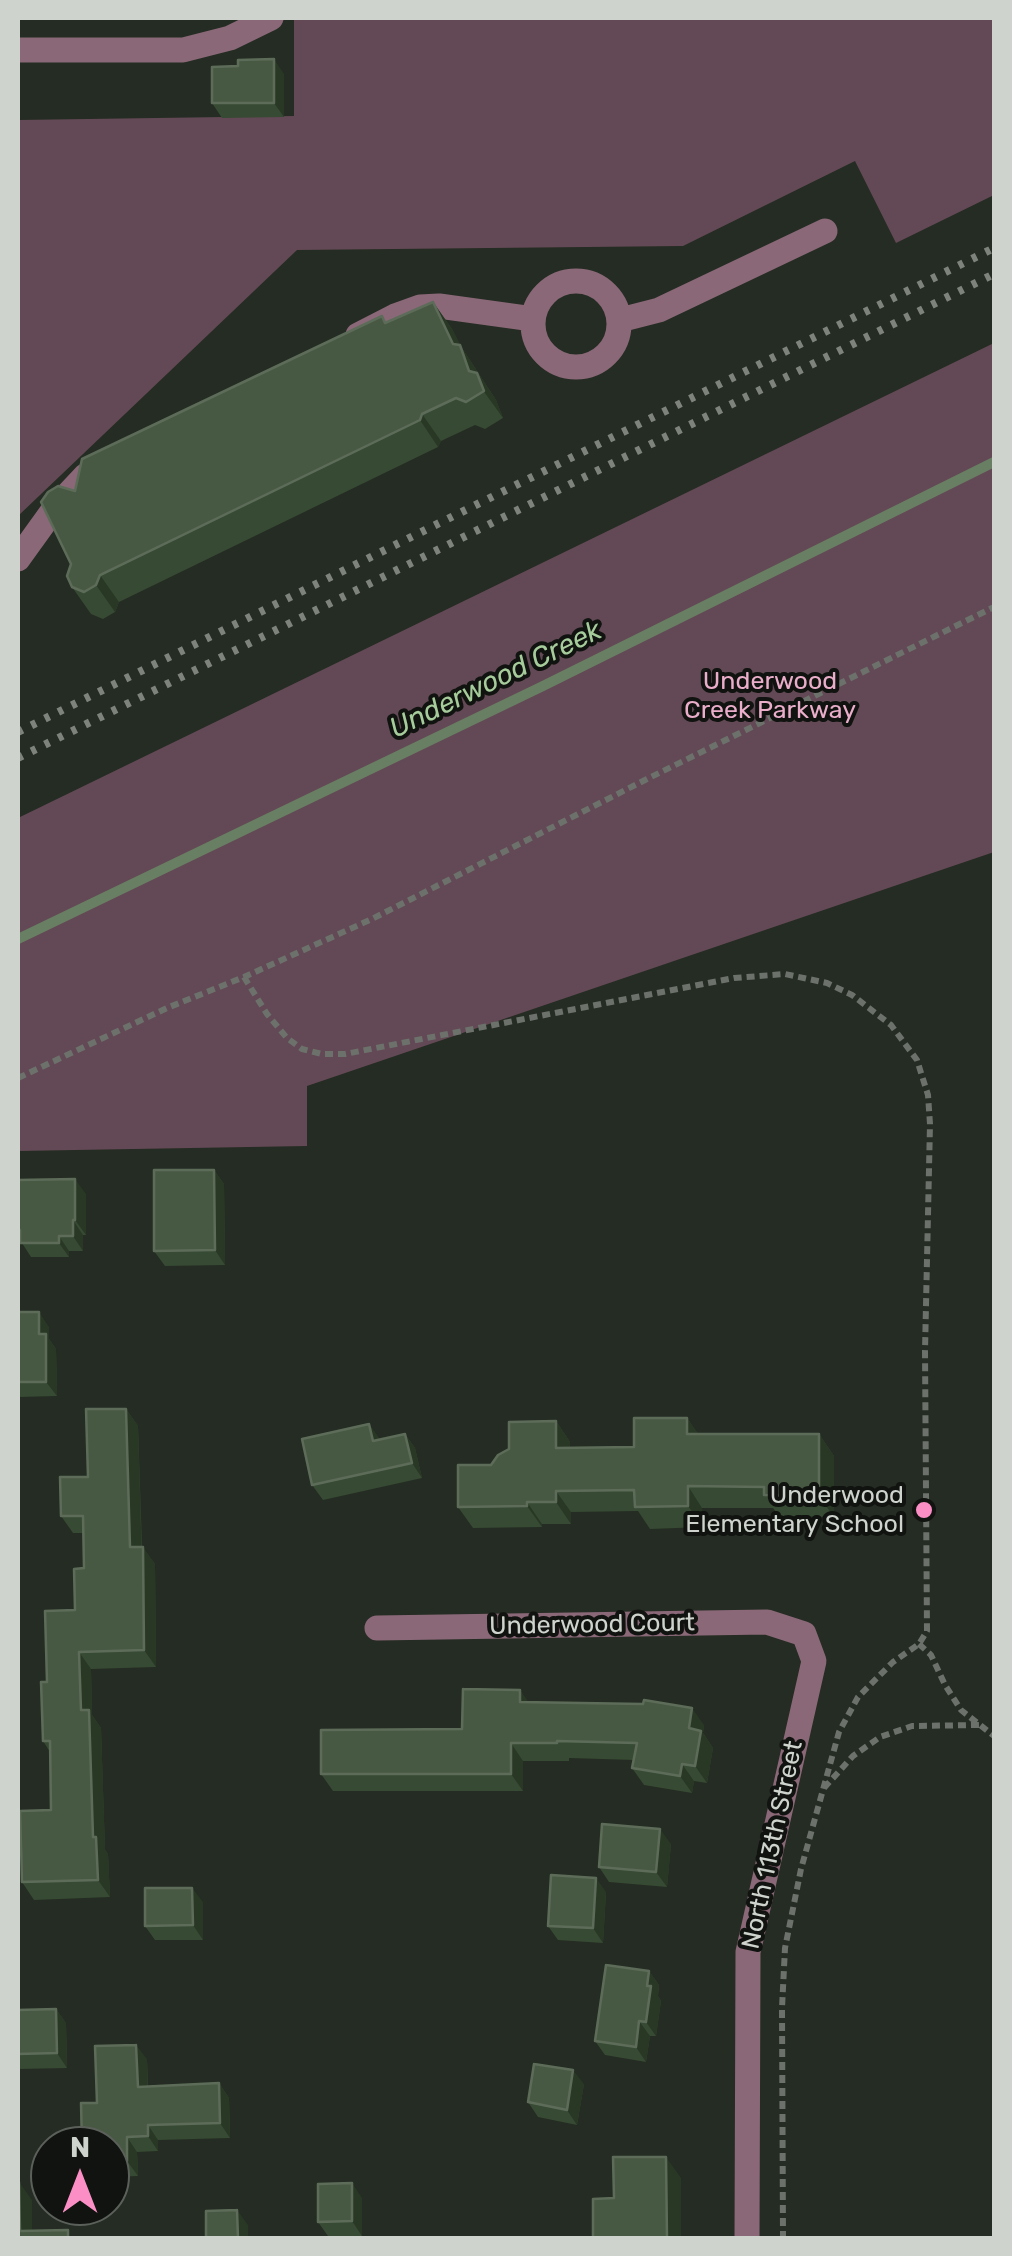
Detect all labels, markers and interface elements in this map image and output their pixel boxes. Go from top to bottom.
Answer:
water label: Underwood Creek [384,614,608,746]
park label: Underwood Creek Parkway [684,667,856,726]
place label: Underwood Elementary School [685,1481,904,1540]
marker: Underwood Elementary School [913,1499,935,1521]
street label: Underwood Court [489,1608,695,1642]
street label: North 113th Street [736,1738,810,1952]
north arrow [30,2126,130,2226]
text: N [70,2131,90,2164]

